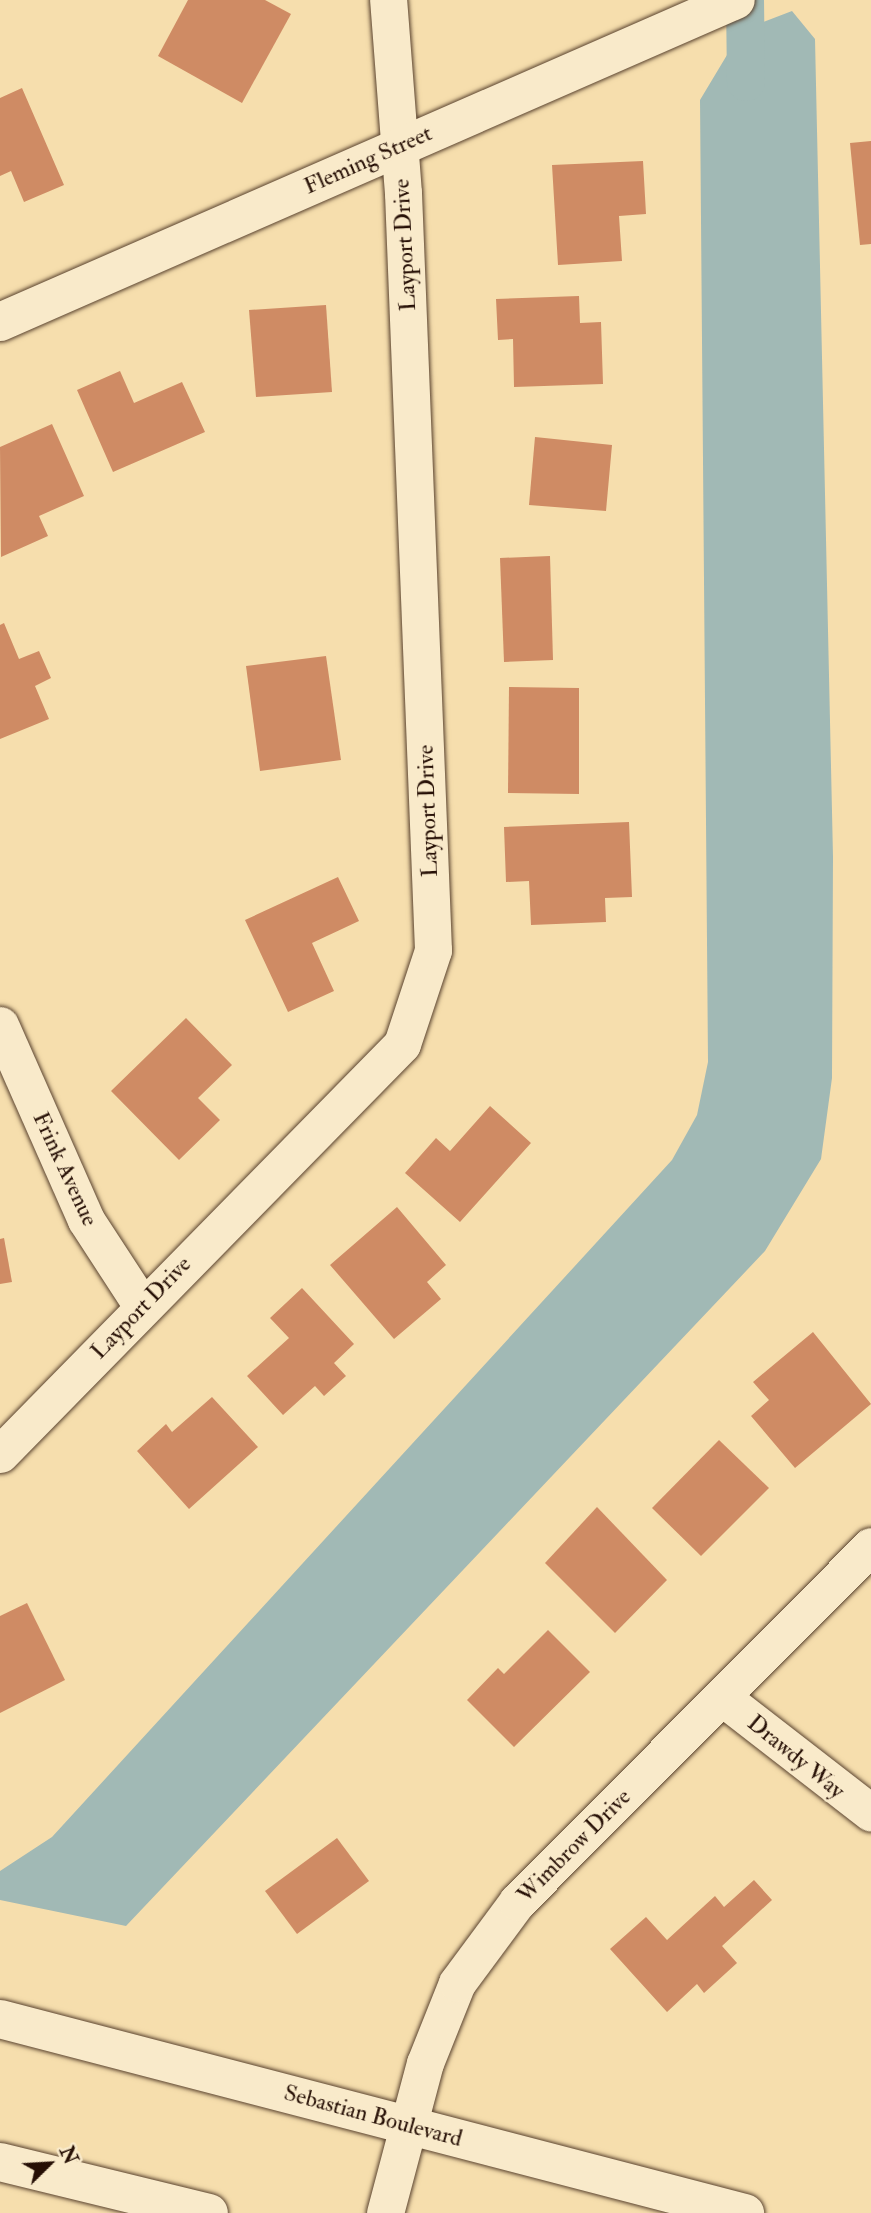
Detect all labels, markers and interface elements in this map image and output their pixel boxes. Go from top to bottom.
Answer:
street label: Fleming Street [300,119,436,201]
street label: Layport Drive [388,178,422,312]
street label: Layport Drive [412,744,444,878]
street label: Frink Avenue [27,1107,103,1231]
street label: Layport Drive [85,1251,197,1365]
street label: Drawdy Way [742,1709,850,1805]
street label: Wimbrow Drive [511,1783,637,1909]
street label: Sebastian Boulevard [281,2079,465,2153]
north arrow [14,2129,84,2199]
text: N [54,2143,83,2168]

